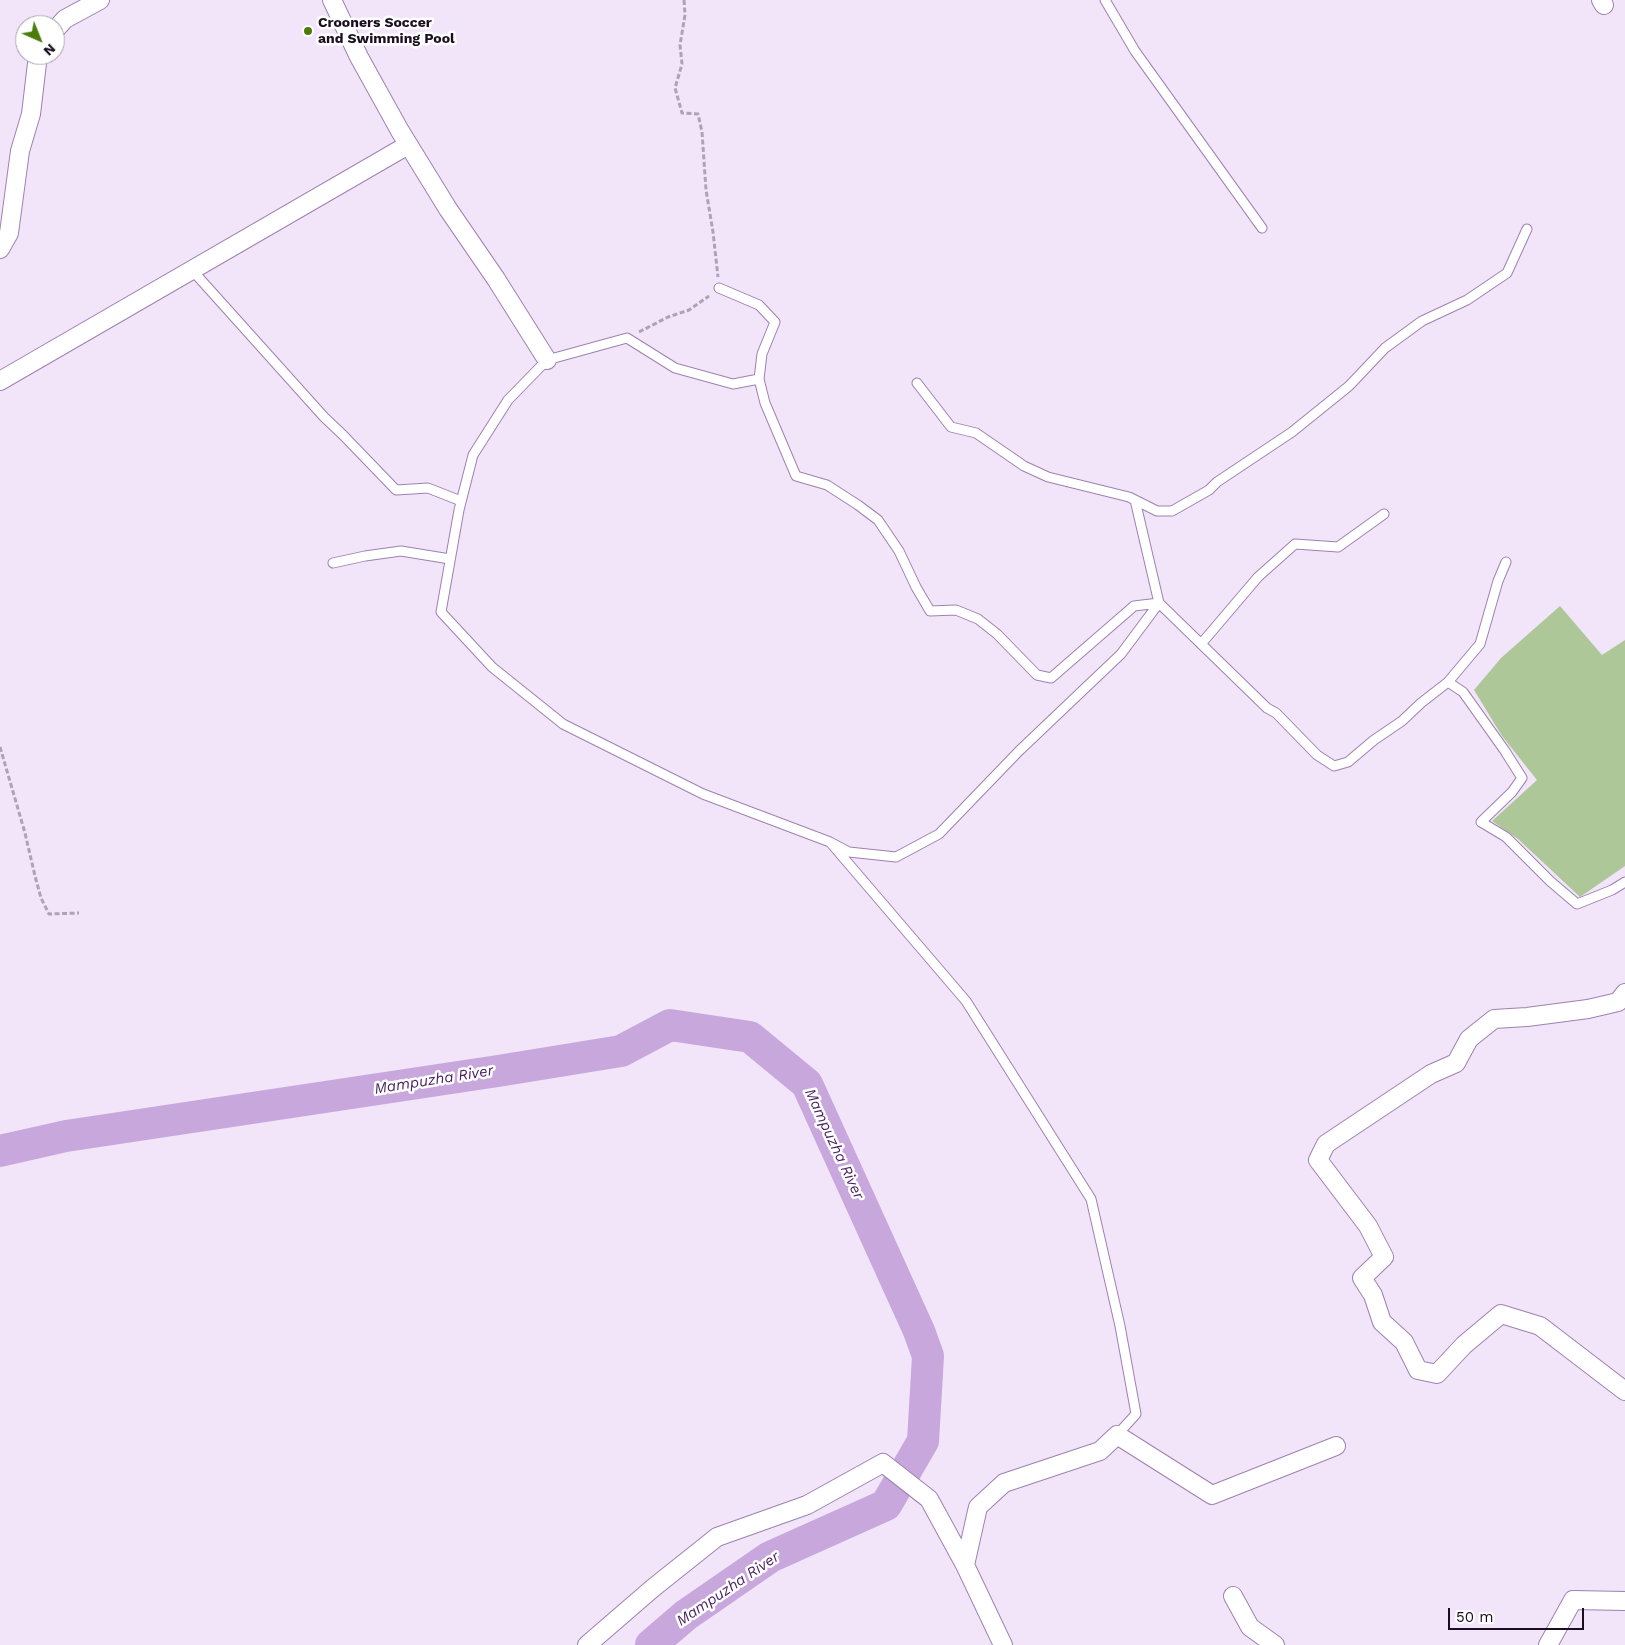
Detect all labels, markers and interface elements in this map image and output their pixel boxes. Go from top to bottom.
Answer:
north arrow [15,15,65,65]
place label: Crooners Soccer and Swimming Pool [318,15,455,48]
marker: Crooners Soccer and Swimming Pool [302,25,314,37]
text: N [40,41,59,59]
water label: Mampuzha River [373,1062,495,1098]
water label: Mampuzha River [800,1086,868,1202]
water label: Mampuzha River [673,1548,783,1630]
scale bar [1450,1598,1586,1630]
text: 50 m [1456,1608,1493,1626]

